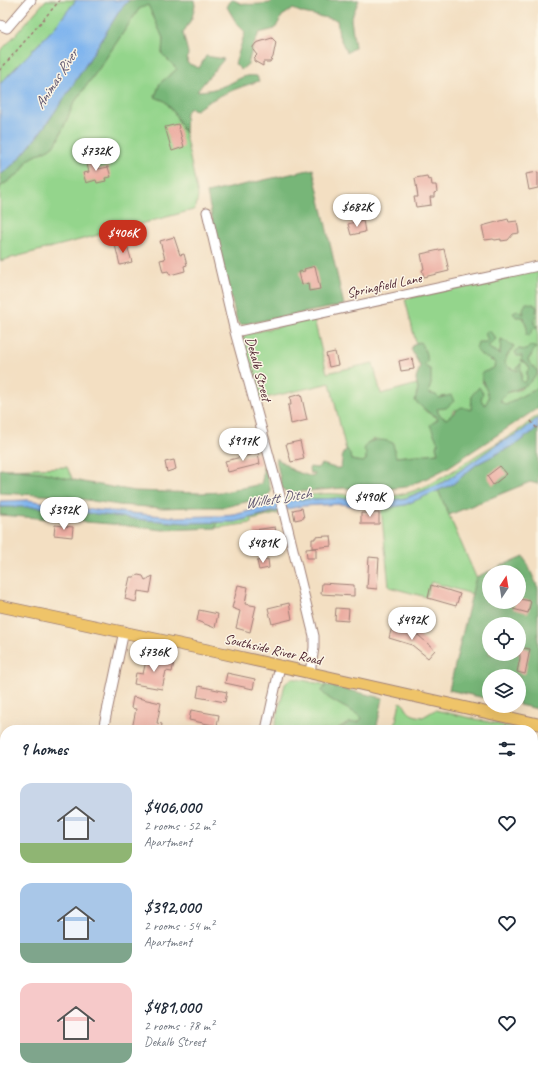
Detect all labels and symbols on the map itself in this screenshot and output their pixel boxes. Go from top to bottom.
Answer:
water label: Animas River [30,44,84,113]
pin: $732K [68,138,124,172]
pin: $682K [329,194,385,228]
pin: $406K [95,220,151,254]
street label: Springfield Lane [345,269,424,302]
street label: Dekalb Street [242,335,276,405]
pin: $917K [215,428,271,462]
water label: Willett Ditch [244,484,313,513]
pin: $490K [342,484,398,518]
pin: $392K [36,497,92,531]
pin: $481K [235,530,291,564]
north arrow [482,565,526,609]
pin: $492K [384,607,440,641]
street label: Southside River Road [223,630,326,670]
pin: $736K [126,639,182,673]

